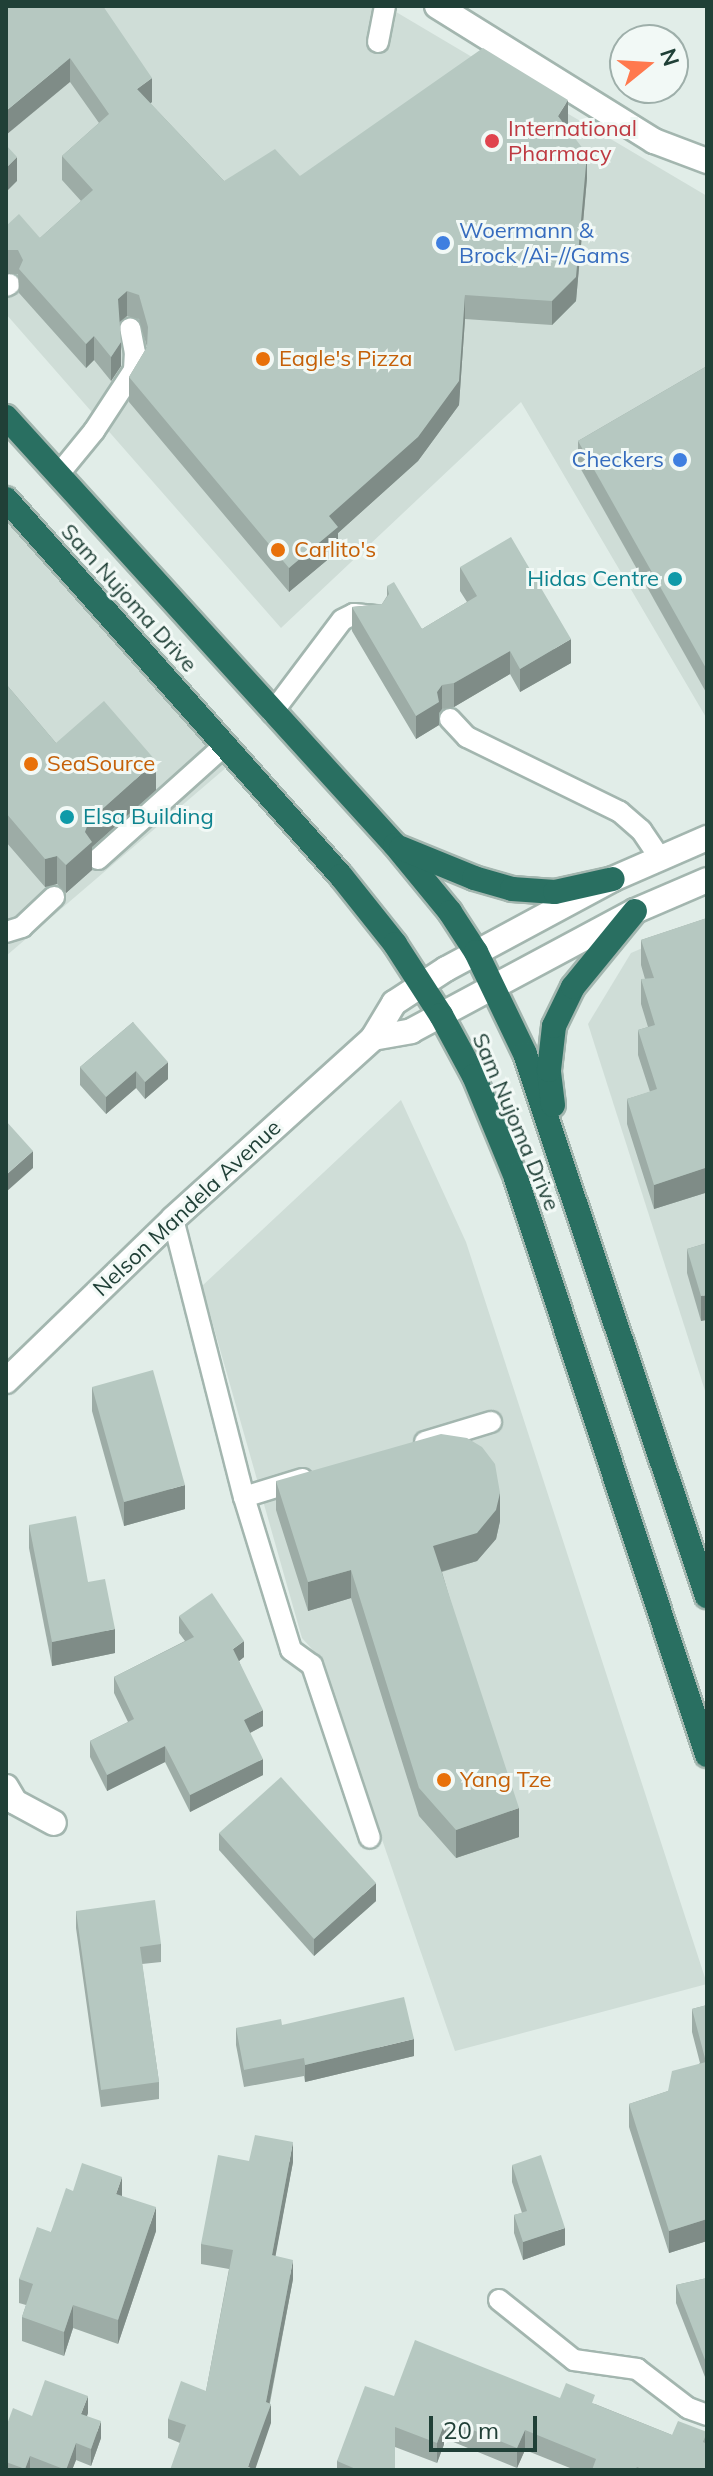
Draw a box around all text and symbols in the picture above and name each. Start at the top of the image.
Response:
north arrow [609,24,689,104]
text: N [654,45,686,69]
place label: International Pharmacy [508,115,637,166]
marker: International Pharmacy [483,132,501,150]
place label: Woermann & Brock /Ai-//Gams [459,217,630,268]
marker: Woermann & Brock /Ai-//Gams [434,234,452,252]
place label: Eagle's Pizza [279,346,412,372]
marker: Eagle's Pizza [254,350,272,368]
place label: Checkers [571,447,664,473]
marker: Checkers [671,451,689,469]
street label: Sam Nujoma Drive [56,518,202,678]
place label: Carlito's [294,537,376,563]
marker: Carlito's [269,541,287,559]
place label: Hidas Centre [527,566,659,592]
marker: Hidas Centre [666,570,684,588]
place label: SeaSource [47,751,155,777]
marker: SeaSource [22,755,40,773]
place label: Elsa Building [83,804,214,830]
marker: Elsa Building [58,808,76,826]
street label: Sam Nujoma Drive [467,1029,565,1215]
street label: Nelson Mandela Avenue [88,1114,286,1302]
place label: Yang Tze [460,1767,552,1793]
marker: Yang Tze [435,1771,453,1789]
scale bar [433,2400,541,2450]
text: 20 m [443,2415,499,2445]

